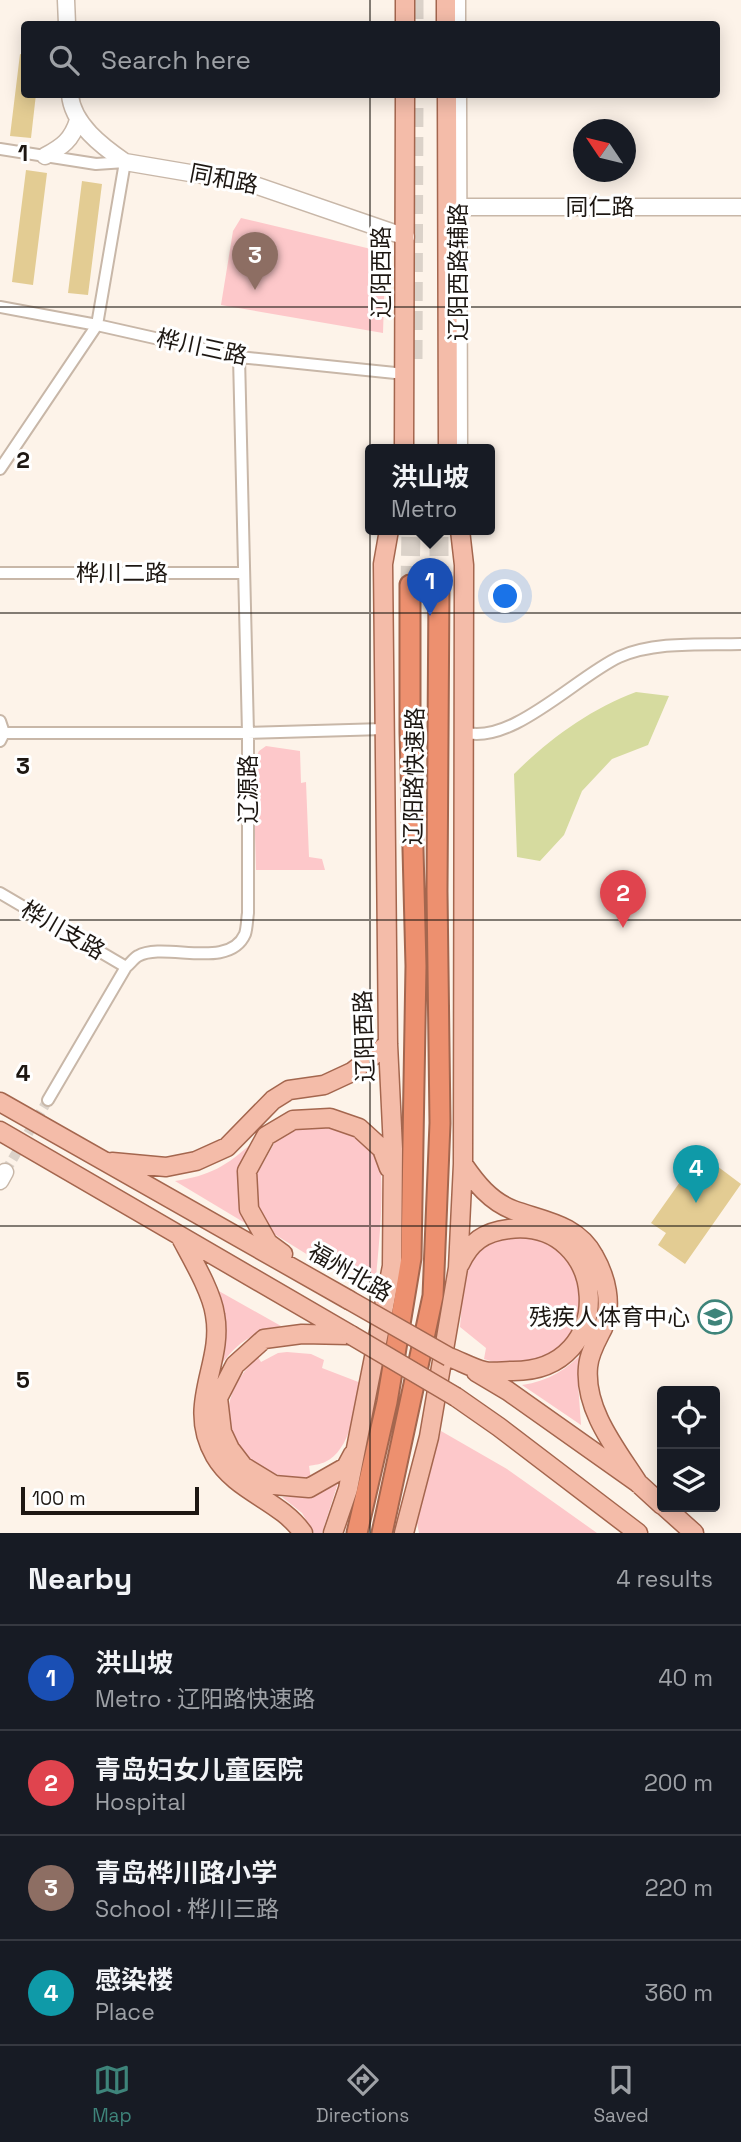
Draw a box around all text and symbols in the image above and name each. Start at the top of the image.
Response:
search box [21,21,720,98]
icon: search [45,41,83,79]
text: Search here [101,43,251,77]
north arrow [573,119,636,182]
text: 1 [18,138,28,168]
street label: 同和路 [187,158,261,200]
street label: 同仁路 [566,192,635,222]
street label: 辽阳西路辅路 [443,203,473,341]
street label: 辽阳西路 [366,226,396,318]
pin: 3 [232,232,278,290]
street label: 桦川三路 [154,323,250,371]
popup [365,444,495,535]
text: 2 [16,445,30,475]
text: 洪山坡 [391,460,469,494]
text: Metro [391,494,457,524]
street label: 桦川二路 [76,558,168,588]
pin: 1 [407,558,453,616]
your location [488,579,522,613]
street label: 辽阳路快速路 [398,707,430,845]
text: 3 [16,751,30,781]
street label: 辽源路 [233,755,263,824]
pin: 2 [600,870,646,928]
street label: 桦川支路 [16,894,110,966]
street label: 辽阳西路 [347,990,381,1082]
text: 4 [16,1058,31,1088]
pin: 4 [673,1145,719,1203]
street label: 福州北路 [303,1236,397,1308]
school or university icon: 残疾人体育中心 [696,1298,734,1336]
place label: 残疾人体育中心 [529,1302,690,1332]
text: 5 [16,1365,30,1395]
map controls [657,1386,720,1512]
button: locate [657,1386,720,1449]
button: layers [657,1449,720,1512]
scale bar [21,1484,200,1516]
text: 100 m [32,1486,86,1511]
text: Nearby [28,1559,132,1598]
text: 4 results [616,1564,713,1594]
text: 洪山坡 [95,1646,173,1680]
text: 1 [46,1663,56,1693]
text: 40 m [658,1663,713,1693]
text: Metro · 辽阳路快速路 [95,1684,315,1714]
text: 青岛妇女儿童医院 [95,1753,303,1787]
text: 2 [44,1768,58,1798]
text: 200 m [644,1768,713,1798]
text: Hospital [95,1787,186,1817]
text: 青岛桦川路小学 [95,1856,277,1890]
text: 3 [44,1873,58,1903]
text: 220 m [645,1873,713,1903]
text: School · 桦川三路 [95,1894,279,1924]
text: 感染楼 [95,1963,173,1997]
text: 4 [44,1978,58,2008]
text: 360 m [645,1978,713,2008]
text: Place [95,1997,155,2027]
tab: Map [92,2061,132,2128]
tab: Directions [316,2061,409,2128]
tab: Saved [593,2061,649,2128]

